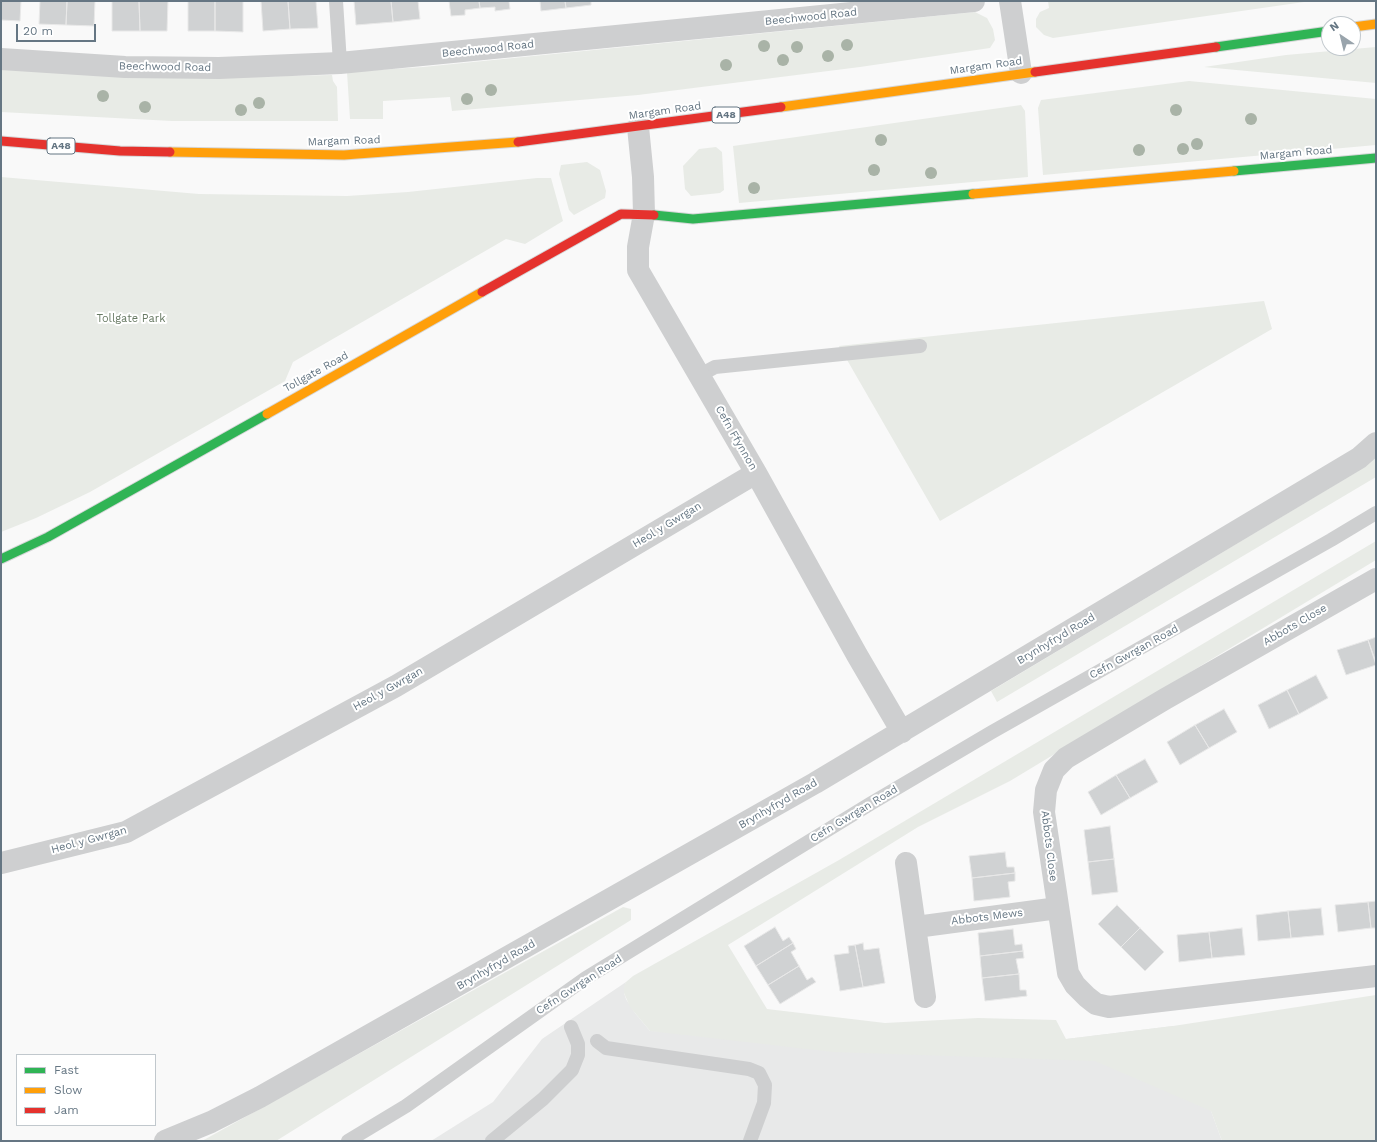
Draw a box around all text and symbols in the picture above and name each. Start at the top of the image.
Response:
street label: Beechwood Road [764,6,858,28]
scale bar [18,16,98,42]
north arrow [1321,16,1361,56]
text: N [1327,19,1341,34]
text: 20 m [23,24,53,38]
street label: Beechwood Road [441,38,535,60]
street label: Margam Road [949,54,1023,78]
street label: Beechwood Road [119,60,211,74]
street label: Margam Road [628,99,702,123]
road number: A48 [712,107,740,123]
street label: Margam Road [307,133,381,149]
road number: A48 [47,138,75,154]
street label: Margam Road [1259,143,1333,163]
park label: Tollgate Park [97,312,165,326]
street label: Tollgate Road [281,349,351,395]
street label: Cefn Ffynnon [712,403,760,473]
street label: Heol y Gwrgan [630,499,704,551]
street label: Abbots Close [1261,601,1329,649]
street label: Brynhyfryd Road [1015,611,1097,667]
street label: Cefn Gwrgan Road [1087,622,1181,682]
street label: Heol y Gwrgan [351,664,425,714]
street label: Brynhyfryd Road [736,776,820,832]
street label: Cefn Gwrgan Road [808,783,900,845]
street label: Abbots Close [1038,810,1060,882]
street label: Heol y Gwrgan [50,824,128,856]
street label: Abbots Mews [950,906,1024,928]
street label: Brynhyfryd Road [454,937,538,993]
street label: Cefn Gwrgan Road [534,952,624,1018]
legend [16,1054,156,1126]
text: Fast [54,1063,79,1077]
text: Slow [54,1083,82,1097]
text: Jam [54,1103,79,1117]

